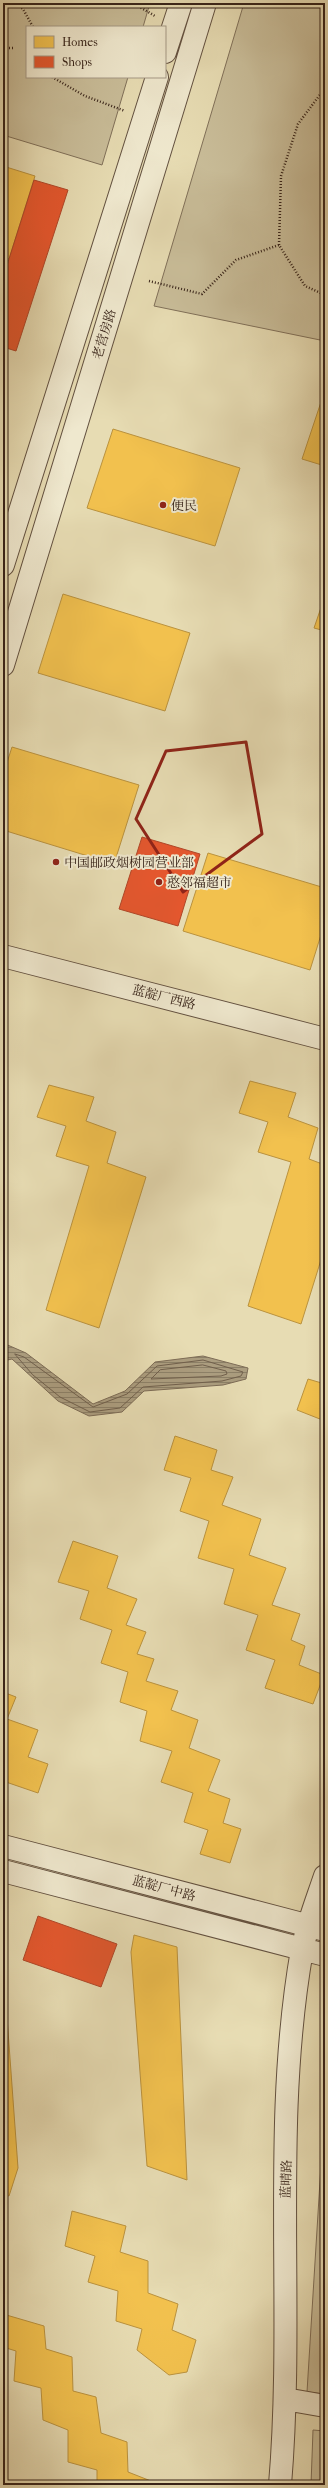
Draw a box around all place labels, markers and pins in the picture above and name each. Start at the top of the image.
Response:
place label: 便民 [171,498,197,513]
marker: 便民 [158,500,168,510]
place label: 中国邮政烟树园营业部 [64,855,194,870]
marker: 中国邮政烟树园营业部 [51,857,61,867]
place label: 憨邻福超市 [167,875,232,890]
marker: 憨邻福超市 [154,877,164,887]

